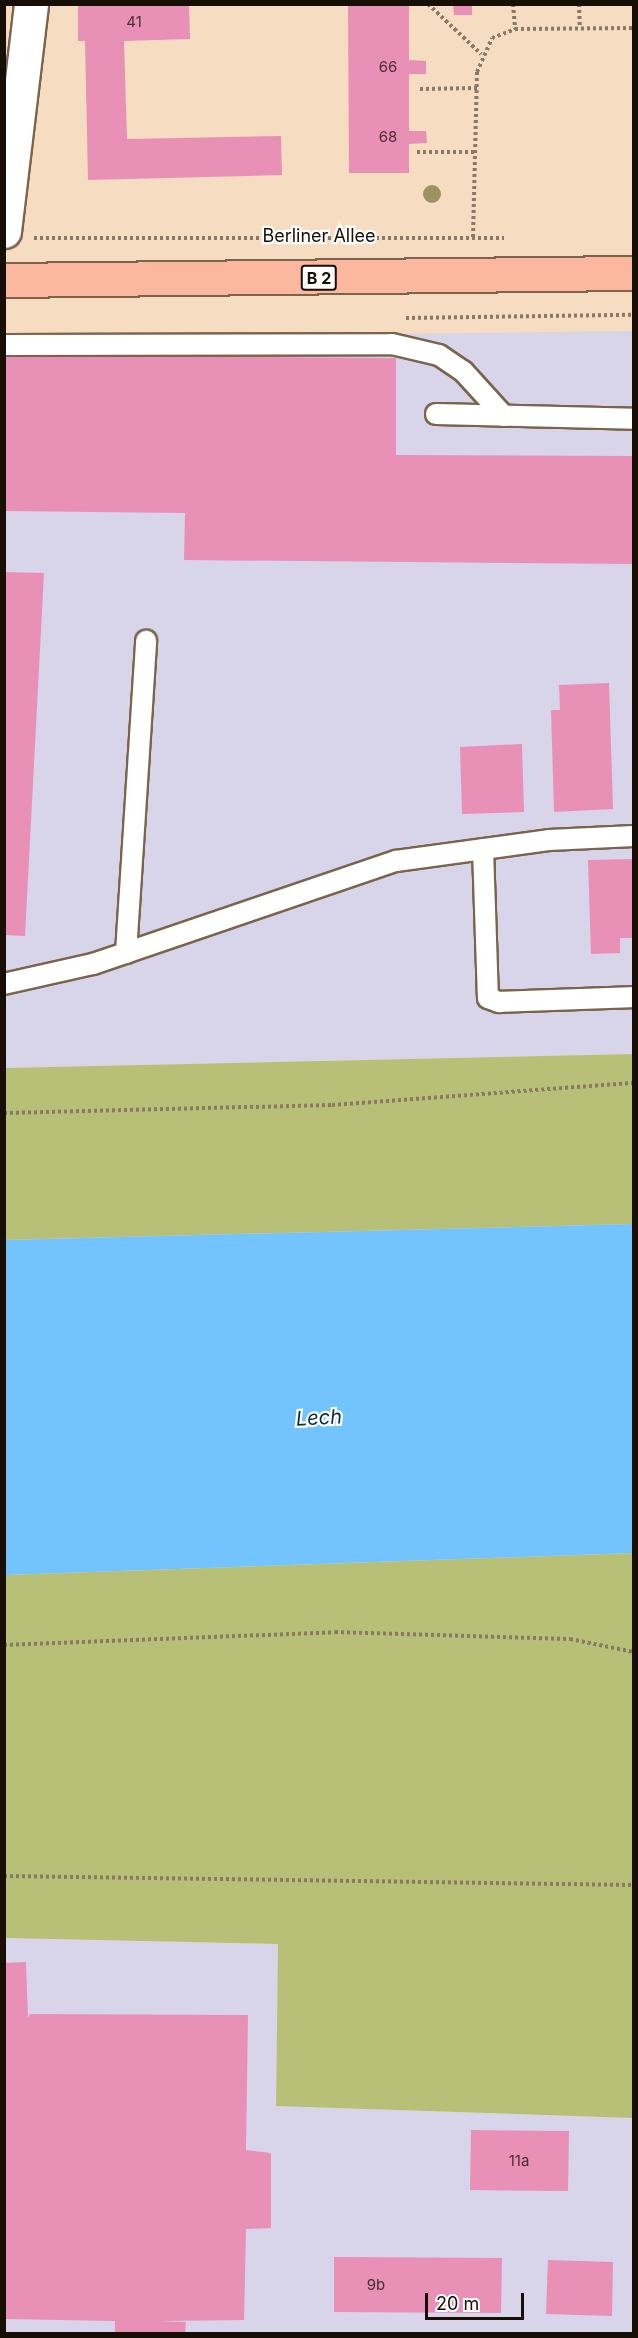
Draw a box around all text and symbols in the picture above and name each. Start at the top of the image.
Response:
house number: 41 [126,13,142,31]
house number: 66 [379,58,397,76]
house number: 68 [379,128,397,146]
street label: Berliner Allee [262,225,376,247]
road number: B 2 [300,265,338,291]
water label: Lech [295,1405,343,1431]
house number: 11a [509,2152,529,2170]
house number: 9b [367,2276,385,2294]
scale bar [428,2281,527,2319]
text: 20 m [436,2293,479,2314]

